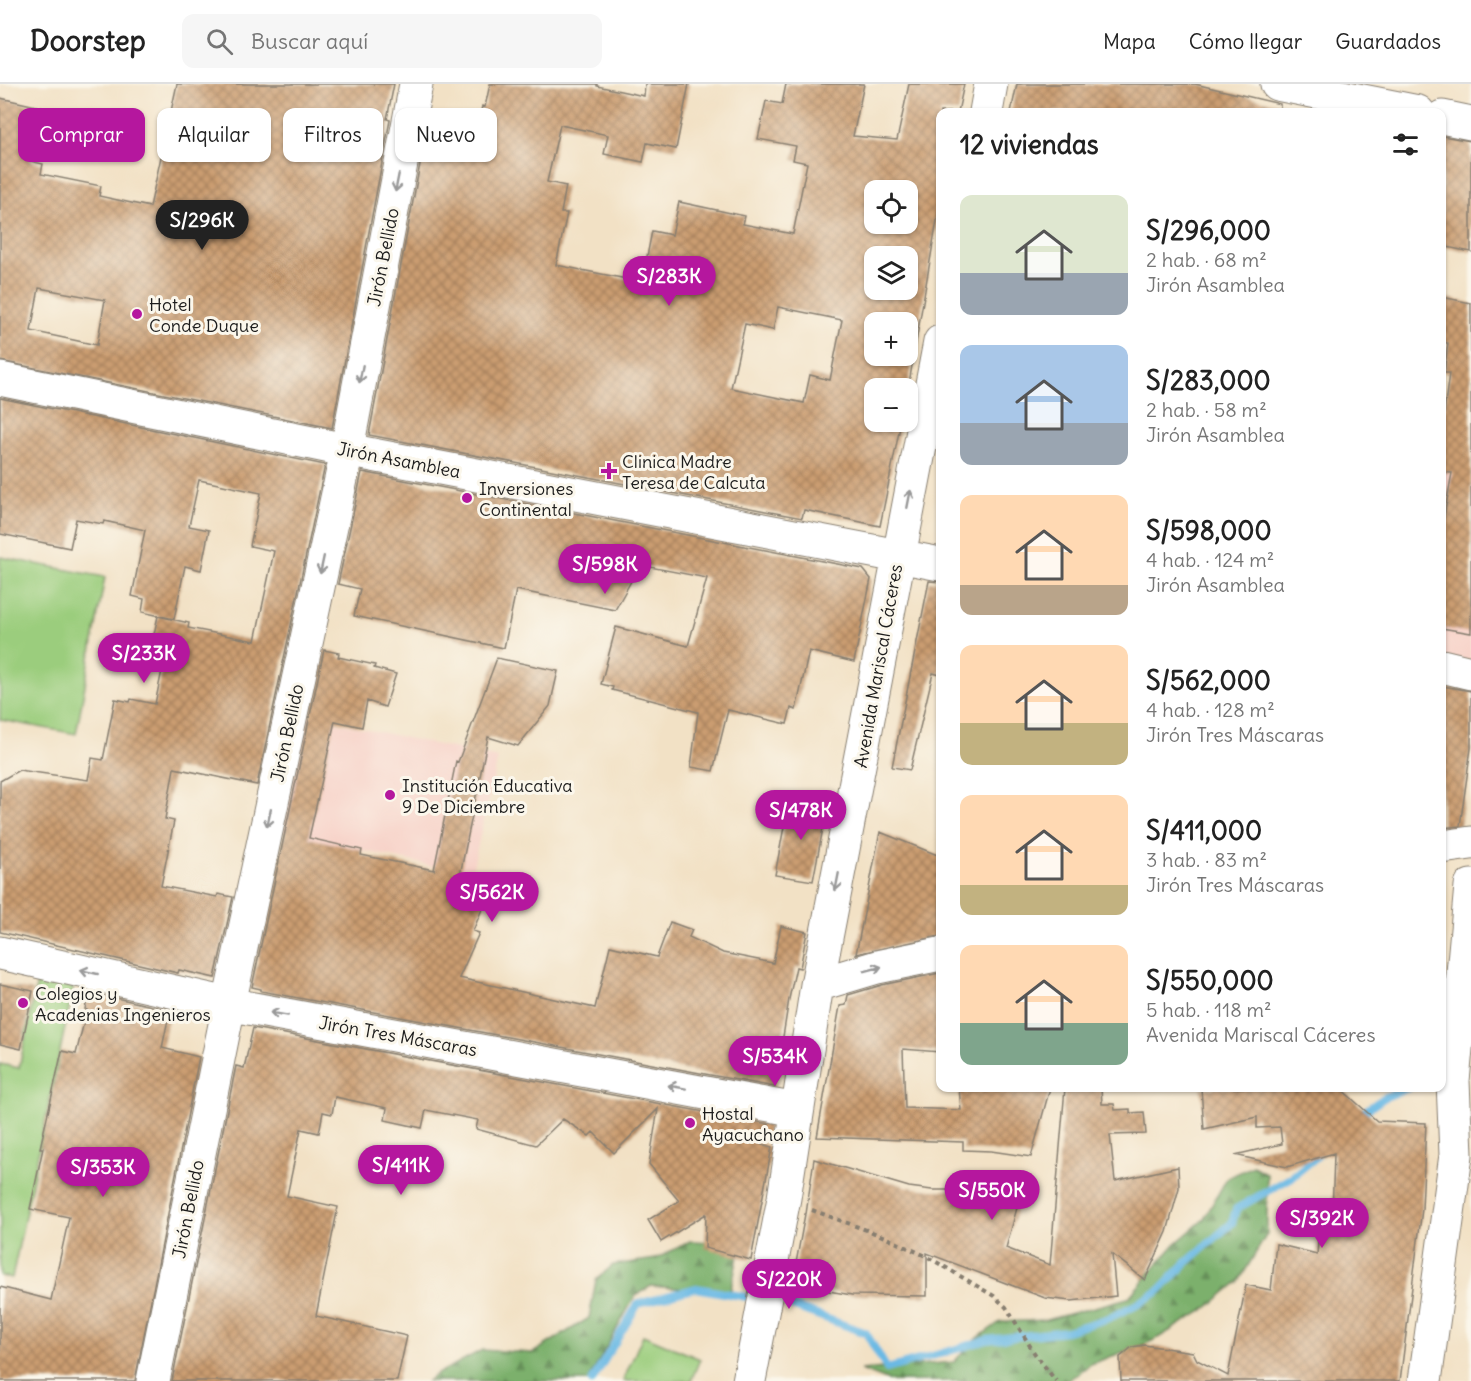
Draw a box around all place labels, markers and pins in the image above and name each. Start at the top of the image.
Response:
pin: S/296K [153,200,251,251]
pin: S/283K [620,256,718,307]
place label: Hotel Conde Duque [149,293,259,337]
marker: Hotel Conde Duque [130,307,144,321]
place label: Clinica Madre Teresa de Calcuta [622,450,766,494]
marker: Clinica Madre Teresa de Calcuta [600,462,618,480]
place label: Inversiones Continental [479,477,573,521]
marker: Inversiones Continental [460,491,474,505]
pin: S/598K [556,544,654,595]
pin: S/233K [95,633,193,684]
place label: Institución Educativa 9 De Diciembre [402,774,573,818]
marker: Institución Educativa 9 De Diciembre [383,788,397,802]
pin: S/478K [752,790,850,841]
pin: S/562K [443,872,541,923]
place label: Colegios y Acadenias Ingenieros [35,982,211,1026]
marker: Colegios y Acadenias Ingenieros [16,996,30,1010]
pin: S/534K [726,1036,824,1087]
place label: Hostal Ayacuchano [702,1102,804,1146]
marker: Hostal Ayacuchano [683,1116,697,1130]
pin: S/411K [352,1145,450,1196]
pin: S/353K [54,1147,152,1198]
pin: S/550K [943,1170,1041,1221]
pin: S/392K [1273,1198,1371,1249]
pin: S/220K [740,1259,838,1310]

